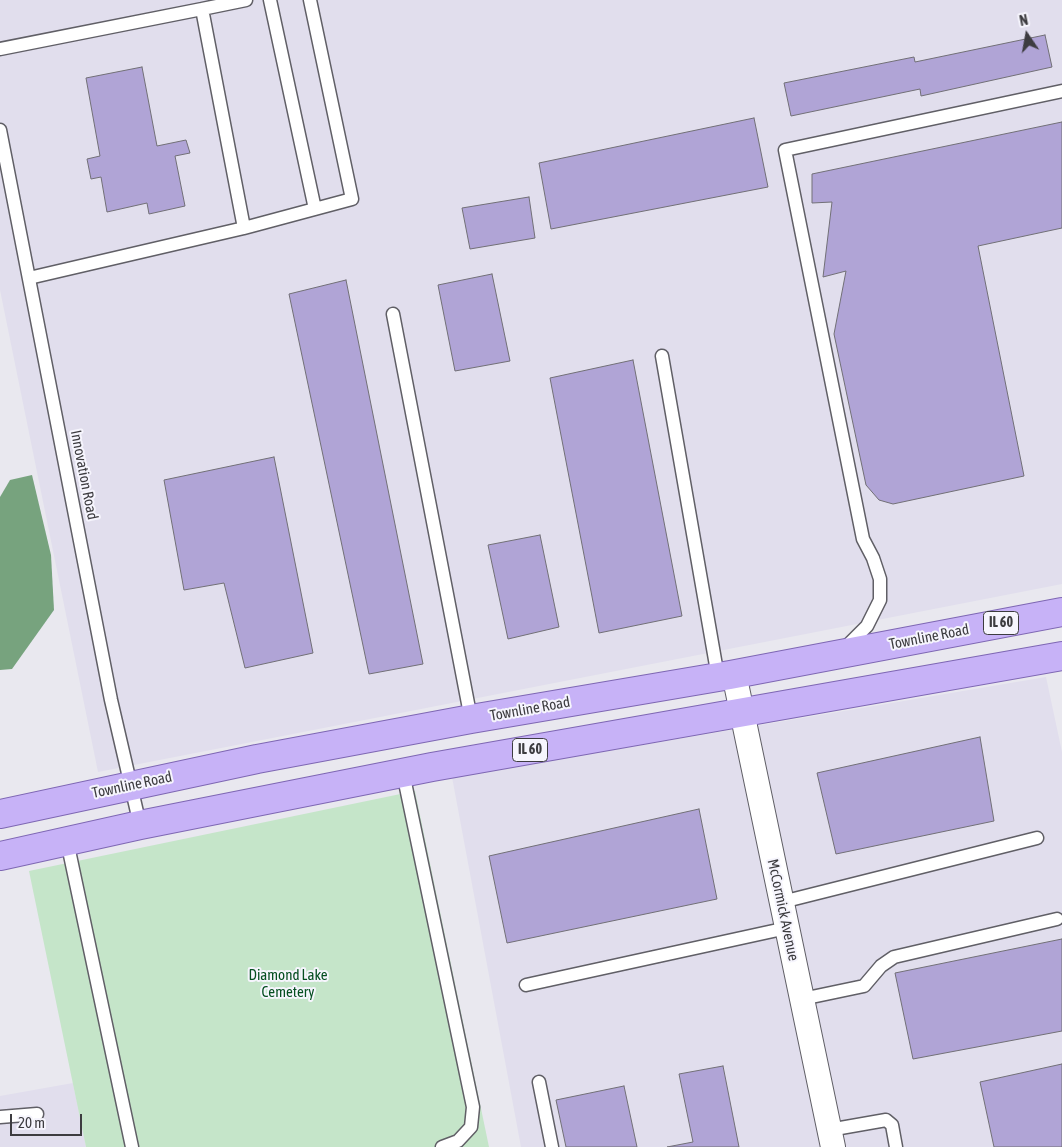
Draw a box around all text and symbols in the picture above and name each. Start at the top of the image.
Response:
north arrow [1002,10,1052,60]
text: N [1018,12,1030,29]
street label: Innovation Road [66,429,102,521]
road number: IL 60 [984,612,1018,634]
street label: Townline Road [888,620,970,654]
street label: Townline Road [489,693,571,725]
road number: IL 60 [512,738,548,762]
street label: Townline Road [91,768,173,802]
street label: McCormick Avenue [763,857,803,963]
park label: Diamond Lake Cemetery [248,966,328,1001]
scale bar [12,1104,85,1136]
text: 20 m [18,1114,45,1131]

